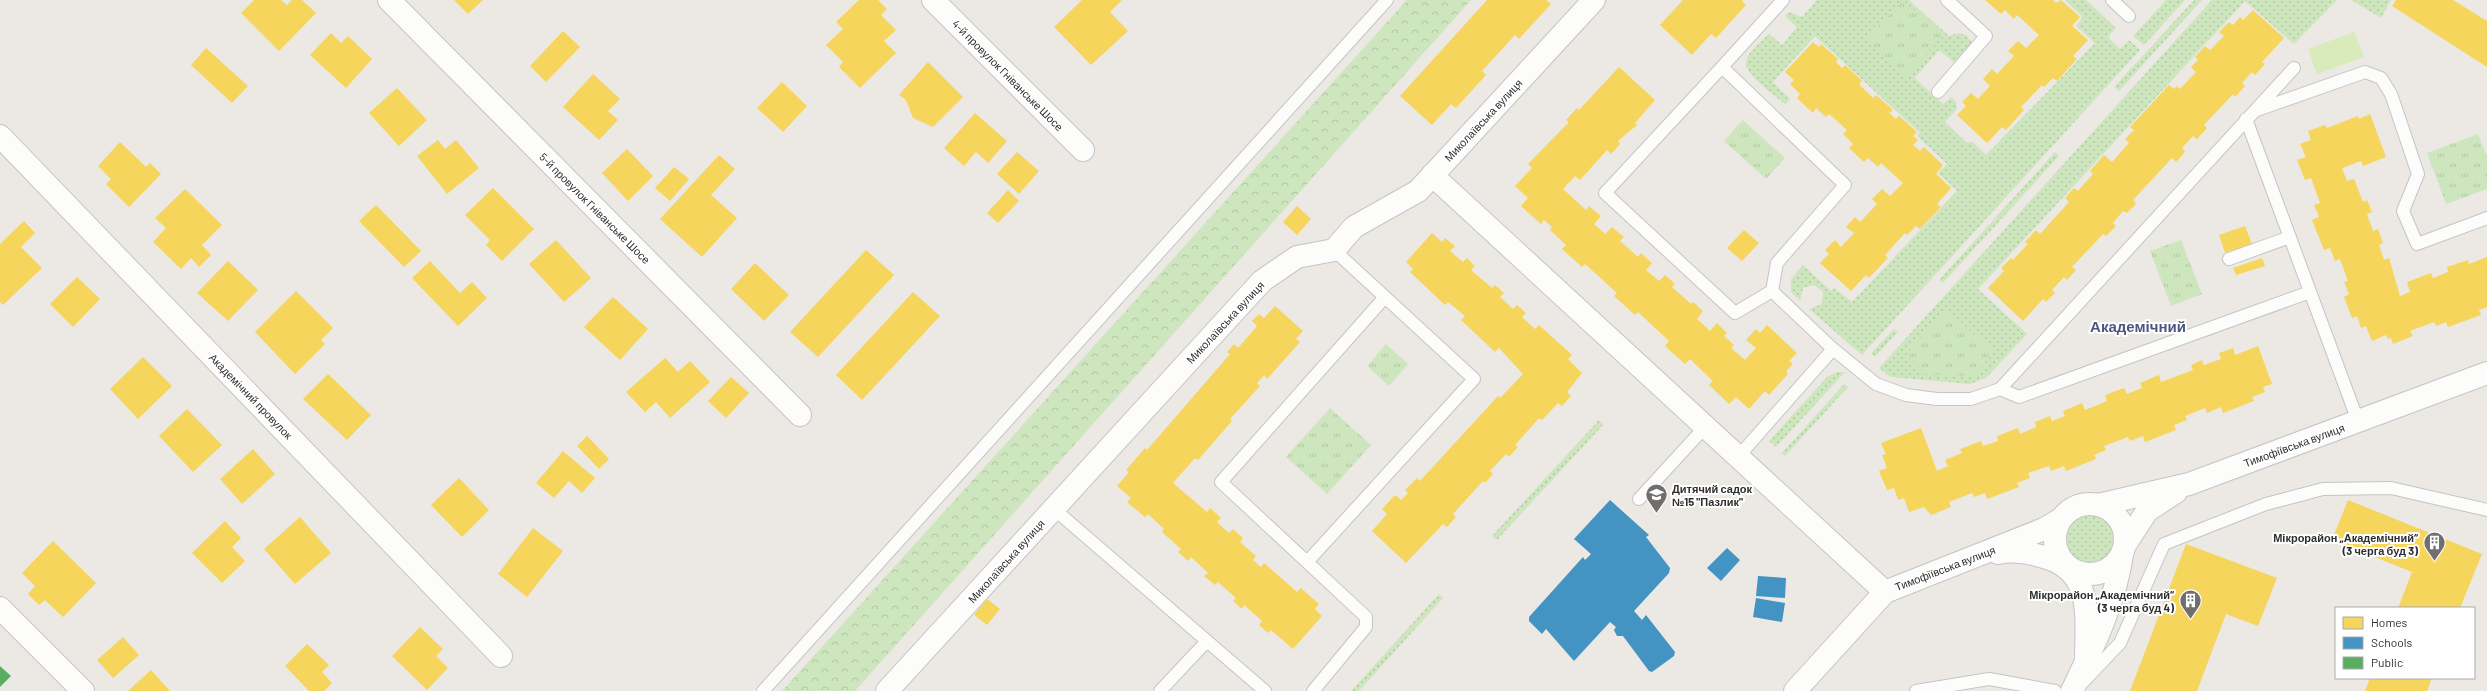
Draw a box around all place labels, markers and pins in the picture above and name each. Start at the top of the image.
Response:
school or university icon: Дитячий садок №15 "Пазлик" [1643,481,1669,514]
place label: Дитячий садок №15 "Пазлик" [1672,482,1753,508]
building icon: Мікрорайон „Академічний“ (3 черга буд 3) [2421,530,2447,563]
place label: Мікрорайон „Академічний“ (3 черга буд 3) [2273,531,2418,557]
building icon: Мікрорайон „Академічний“ (3 черга буд 4) [2177,587,2203,620]
place label: Мікрорайон „Академічний“ (3 черга буд 4) [2029,588,2174,614]

